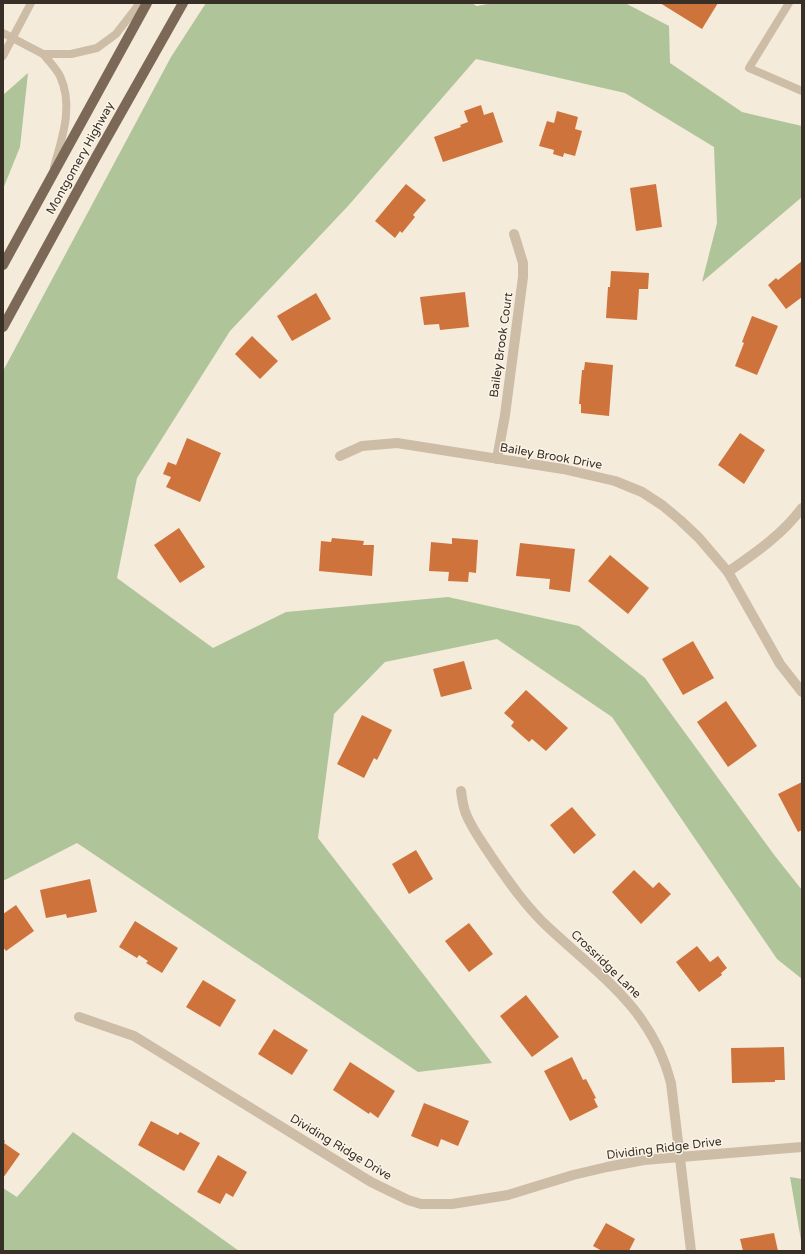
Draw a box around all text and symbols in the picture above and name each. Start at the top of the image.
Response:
street label: Montgomery Highway [43,99,117,217]
street label: Bailey Brook Court [487,291,515,399]
street label: Bailey Brook Drive [499,440,604,472]
street label: Crossridge Lane [568,927,644,1001]
street label: Dividing Ridge Drive [288,1111,394,1183]
street label: Dividing Ridge Drive [606,1134,723,1162]

